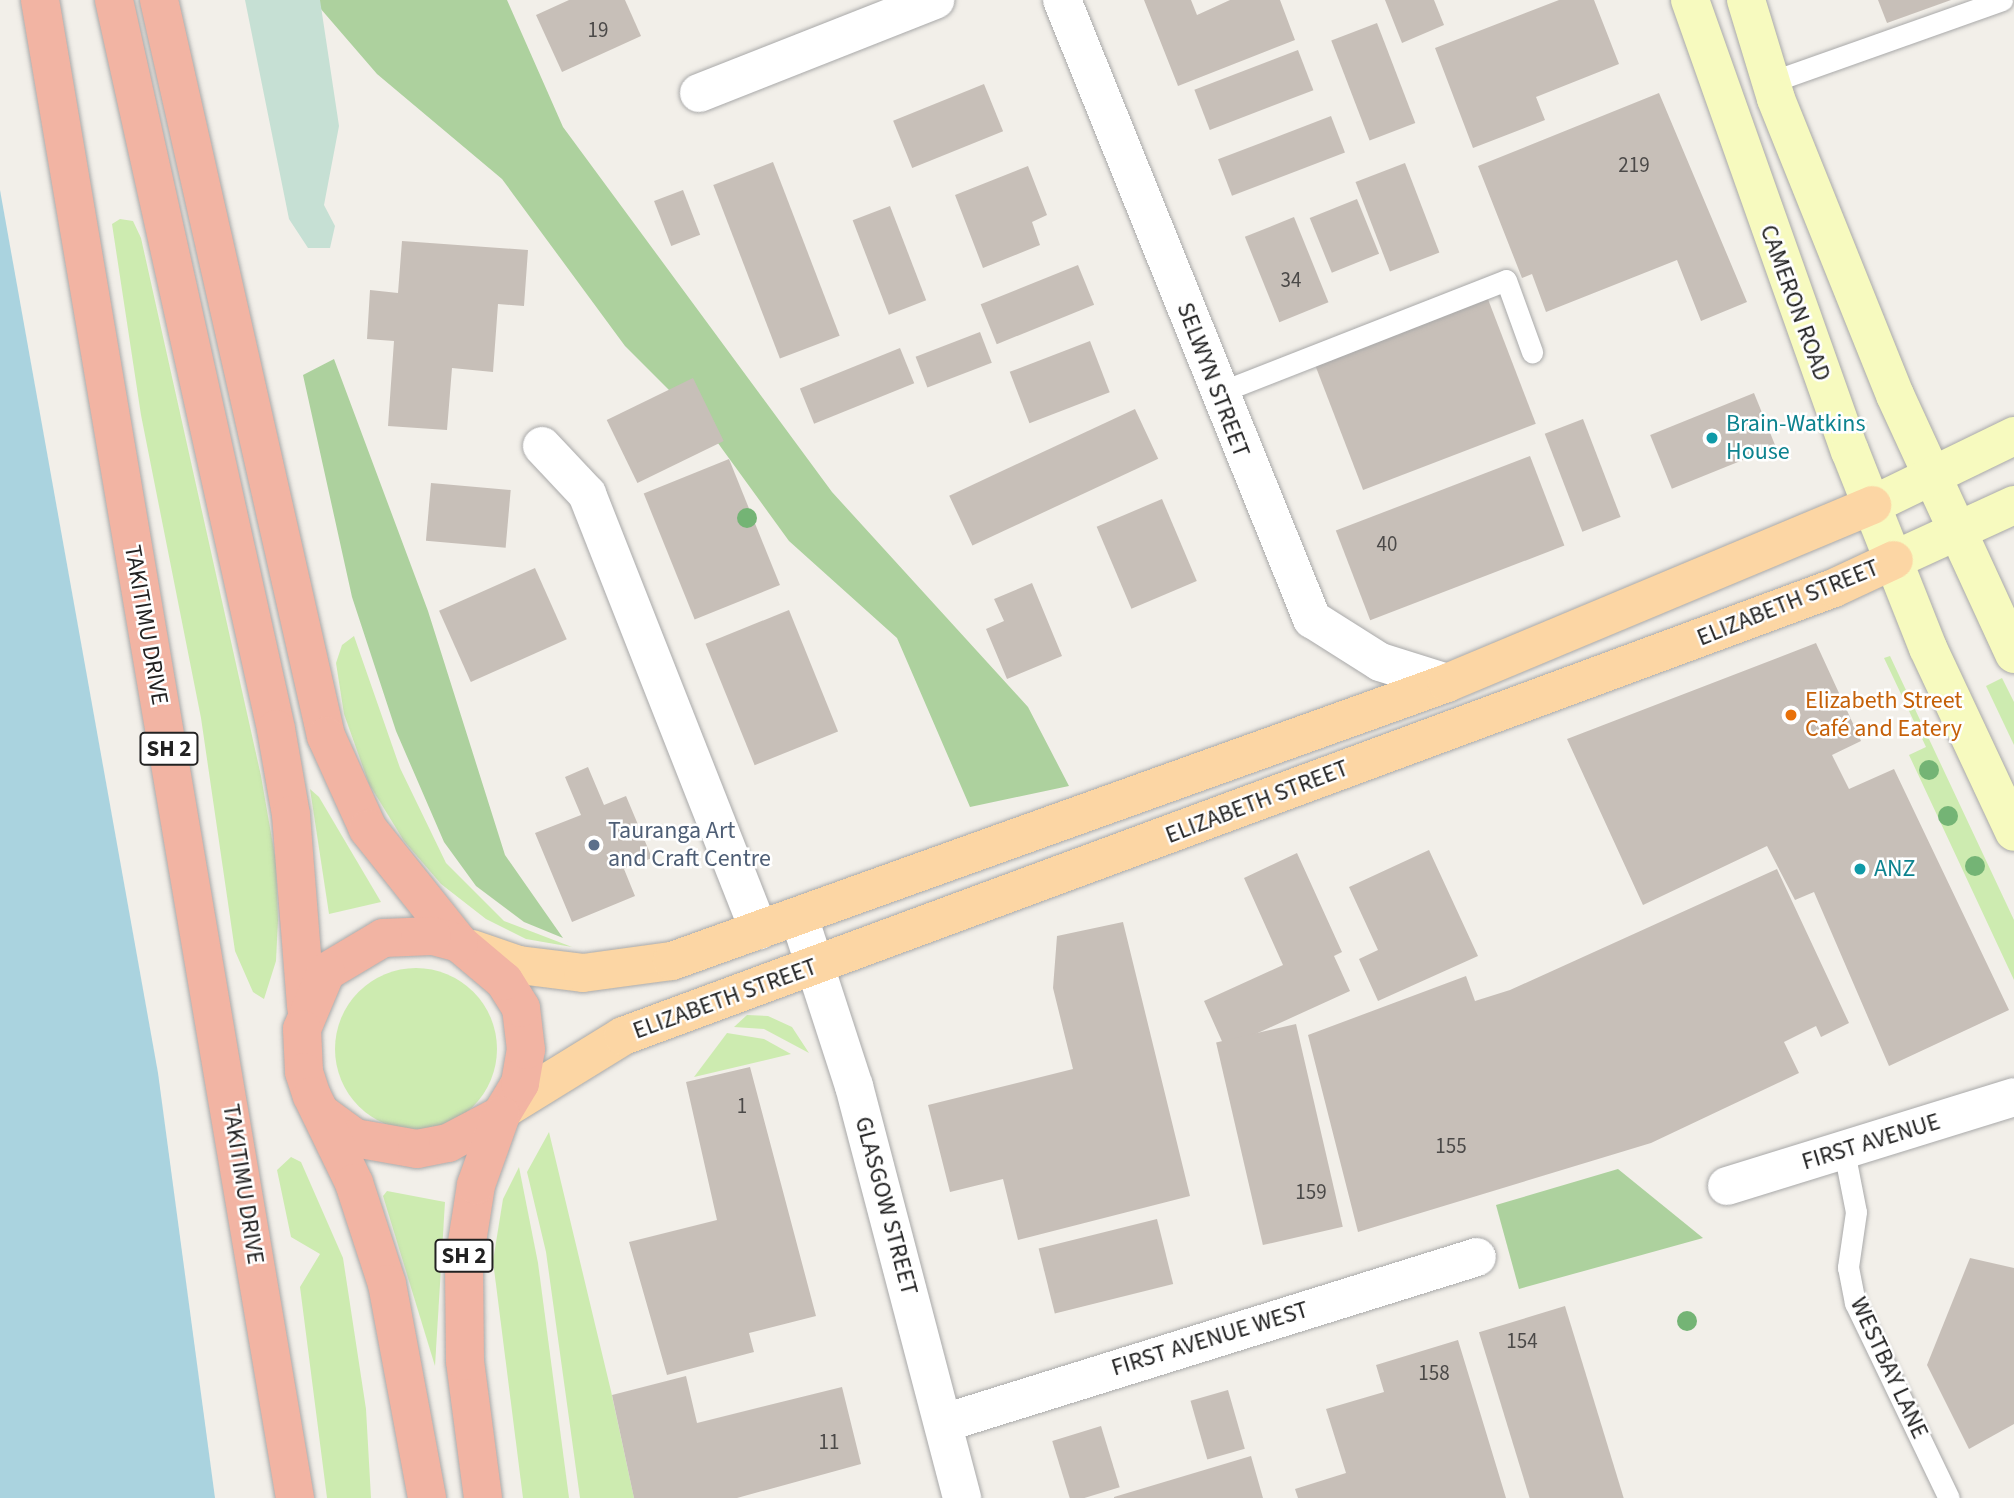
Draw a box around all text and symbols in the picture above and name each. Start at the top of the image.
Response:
house number: 19 [588,17,608,43]
house number: 219 [1618,152,1650,178]
street label: CAMERON ROAD [1753,221,1837,385]
house number: 34 [1281,267,1301,293]
street label: SELWYN STREET [1170,299,1256,461]
place label: Brain-Watkins House [1726,410,1866,466]
marker: Brain-Watkins House [1704,430,1720,446]
house number: 40 [1377,531,1397,557]
street label: TAKITIMU DRIVE [118,543,174,707]
street label: ELIZABETH STREET [1693,553,1883,653]
place label: Elizabeth Street Café and Eatery [1805,687,1962,743]
marker: Elizabeth Street Café and Eatery [1783,707,1799,723]
road number: SH 2 [139,730,199,768]
street label: ELIZABETH STREET [1162,754,1352,850]
place label: Tauranga Art and Craft Centre [608,817,771,873]
marker: Tauranga Art and Craft Centre [586,837,602,853]
place label: ANZ [1874,855,1915,883]
marker: ANZ [1852,861,1868,877]
street label: ELIZABETH STREET [629,952,821,1046]
house number: 1 [737,1093,747,1119]
street label: TAKITIMU DRIVE [216,1102,270,1266]
street label: FIRST AVENUE [1798,1107,1944,1177]
street label: GLASGOW STREET [848,1114,924,1298]
house number: 155 [1435,1133,1467,1159]
house number: 159 [1295,1179,1327,1205]
road number: SH 2 [434,1236,494,1275]
street label: WESTBAY LANE [1844,1293,1934,1443]
street label: FIRST AVENUE WEST [1108,1295,1312,1383]
house number: 154 [1506,1328,1538,1354]
house number: 158 [1418,1360,1450,1386]
house number: 11 [819,1429,839,1455]

